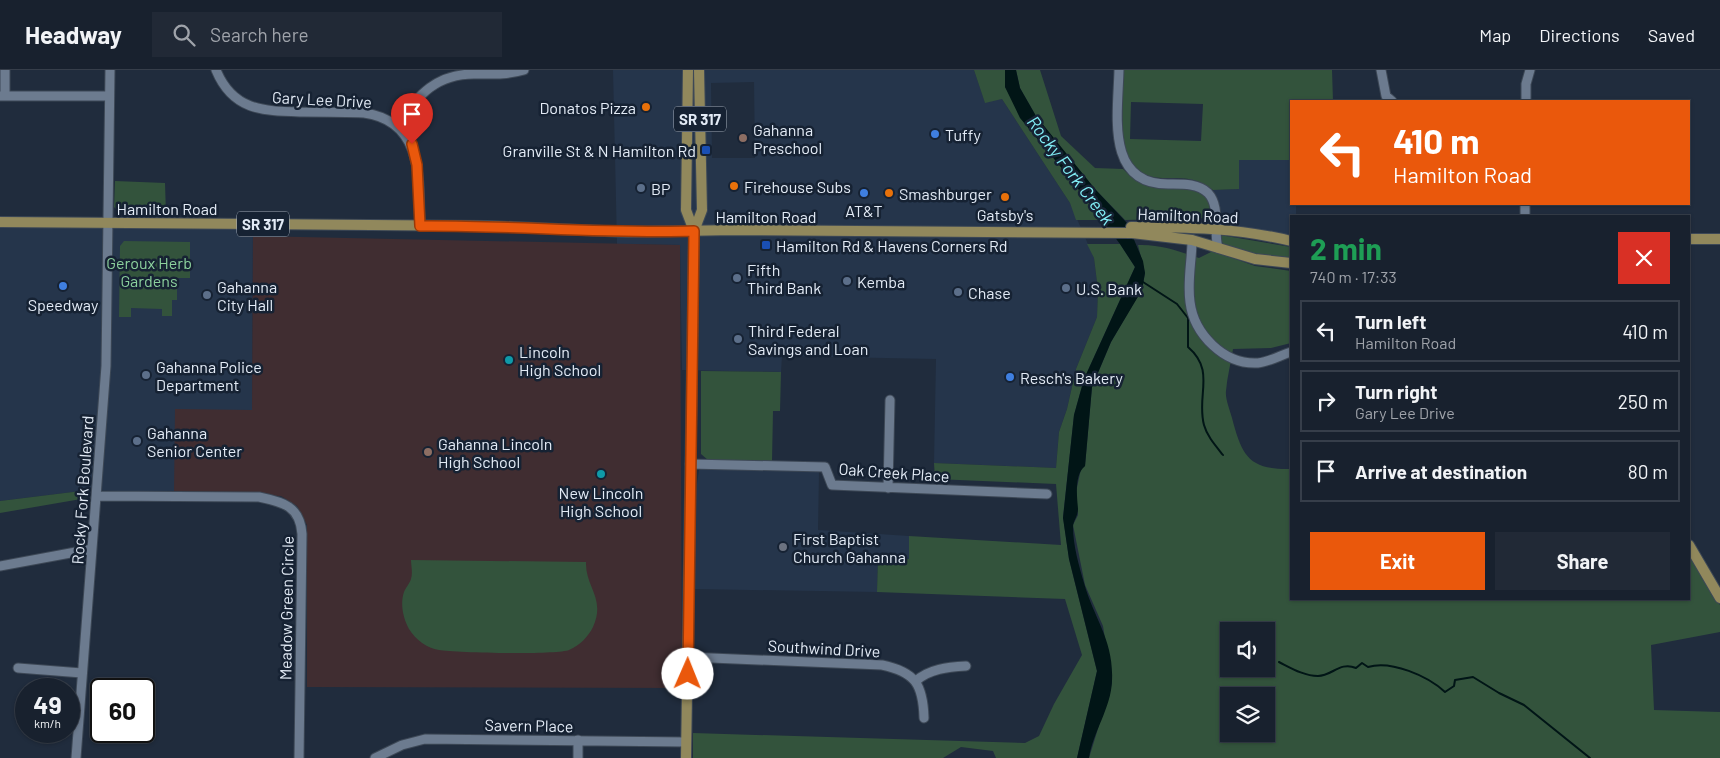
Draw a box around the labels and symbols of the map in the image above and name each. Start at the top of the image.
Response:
street label: Gary Lee Drive [272,87,372,111]
pin [391,93,433,144]
place label: Donatos Pizza [539,98,636,117]
marker: Donatos Pizza [640,101,652,113]
road number: SR 317 [674,106,726,132]
water label: Rocky Fork Creek [1023,111,1119,229]
place label: Gahanna Preschool [753,120,822,157]
place label: Tuffy [945,125,981,144]
marker: Tuffy [929,128,941,140]
marker: Gahanna Preschool [737,132,749,144]
place label: Granville St & N Hamilton Rd [503,141,696,160]
marker: Granville St & N Hamilton Rd [700,144,712,156]
place label: Firehouse Subs [744,177,851,196]
place label: BP [651,179,671,198]
marker: Firehouse Subs [728,180,740,192]
marker: BP [635,182,647,194]
place label: Smashburger [899,184,992,203]
marker: AT&T [858,187,870,199]
marker: Smashburger [883,187,895,199]
marker: Gatsby's [999,191,1011,203]
street label: Hamilton Road [116,199,218,218]
place label: AT&T [845,201,883,220]
street label: Hamilton Road [1137,204,1239,226]
place label: Gatsby's [977,205,1033,224]
street label: Hamilton Road [715,207,817,226]
road number: SR 317 [237,212,289,236]
place label: Hamilton Rd & Havens Corners Rd [776,236,1008,255]
marker: Hamilton Rd & Havens Corners Rd [760,239,772,251]
park label: Geroux Herb Gardens [106,253,192,290]
place label: Fifth Third Bank [747,260,821,297]
marker: Fifth Third Bank [731,272,743,284]
place label: Kemba [857,272,905,291]
marker: Kemba [841,275,853,287]
place label: Gahanna City Hall [217,277,277,314]
place label: U.S. Bank [1076,279,1142,298]
marker: Speedway [57,280,69,292]
marker: U.S. Bank [1060,282,1072,294]
place label: Chase [968,283,1011,302]
marker: Chase [952,286,964,298]
marker: Gahanna City Hall [201,289,213,301]
place label: Speedway [28,295,99,314]
place label: Third Federal Savings and Loan [748,321,868,358]
marker: Third Federal Savings and Loan [732,333,744,345]
place label: Lincoln High School [519,342,601,379]
marker: Lincoln High School [503,354,515,366]
place label: Gahanna Police Department [156,357,262,394]
place label: Resch's Bakery [1020,368,1124,387]
marker: Gahanna Police Department [140,369,152,381]
marker: Resch's Bakery [1004,371,1016,383]
street label: Rocky Fork Boulevard [67,415,97,565]
place label: Gahanna Senior Center [147,423,242,460]
place label: Gahanna Lincoln High School [438,434,552,471]
marker: Gahanna Senior Center [131,435,143,447]
marker: Gahanna Lincoln High School [422,446,434,458]
street label: Oak Creek Place [838,459,950,485]
marker: New Lincoln High School [595,468,607,480]
place label: New Lincoln High School [559,483,643,520]
place label: First Baptist Church Gahanna [793,529,906,566]
street label: Meadow Green Circle [275,536,297,680]
marker: First Baptist Church Gahanna [777,541,789,553]
street label: Southwind Drive [767,636,881,660]
position arrow [661,647,713,699]
speed limit sign: 60 [90,678,155,743]
street label: Savern Place [484,715,574,735]

